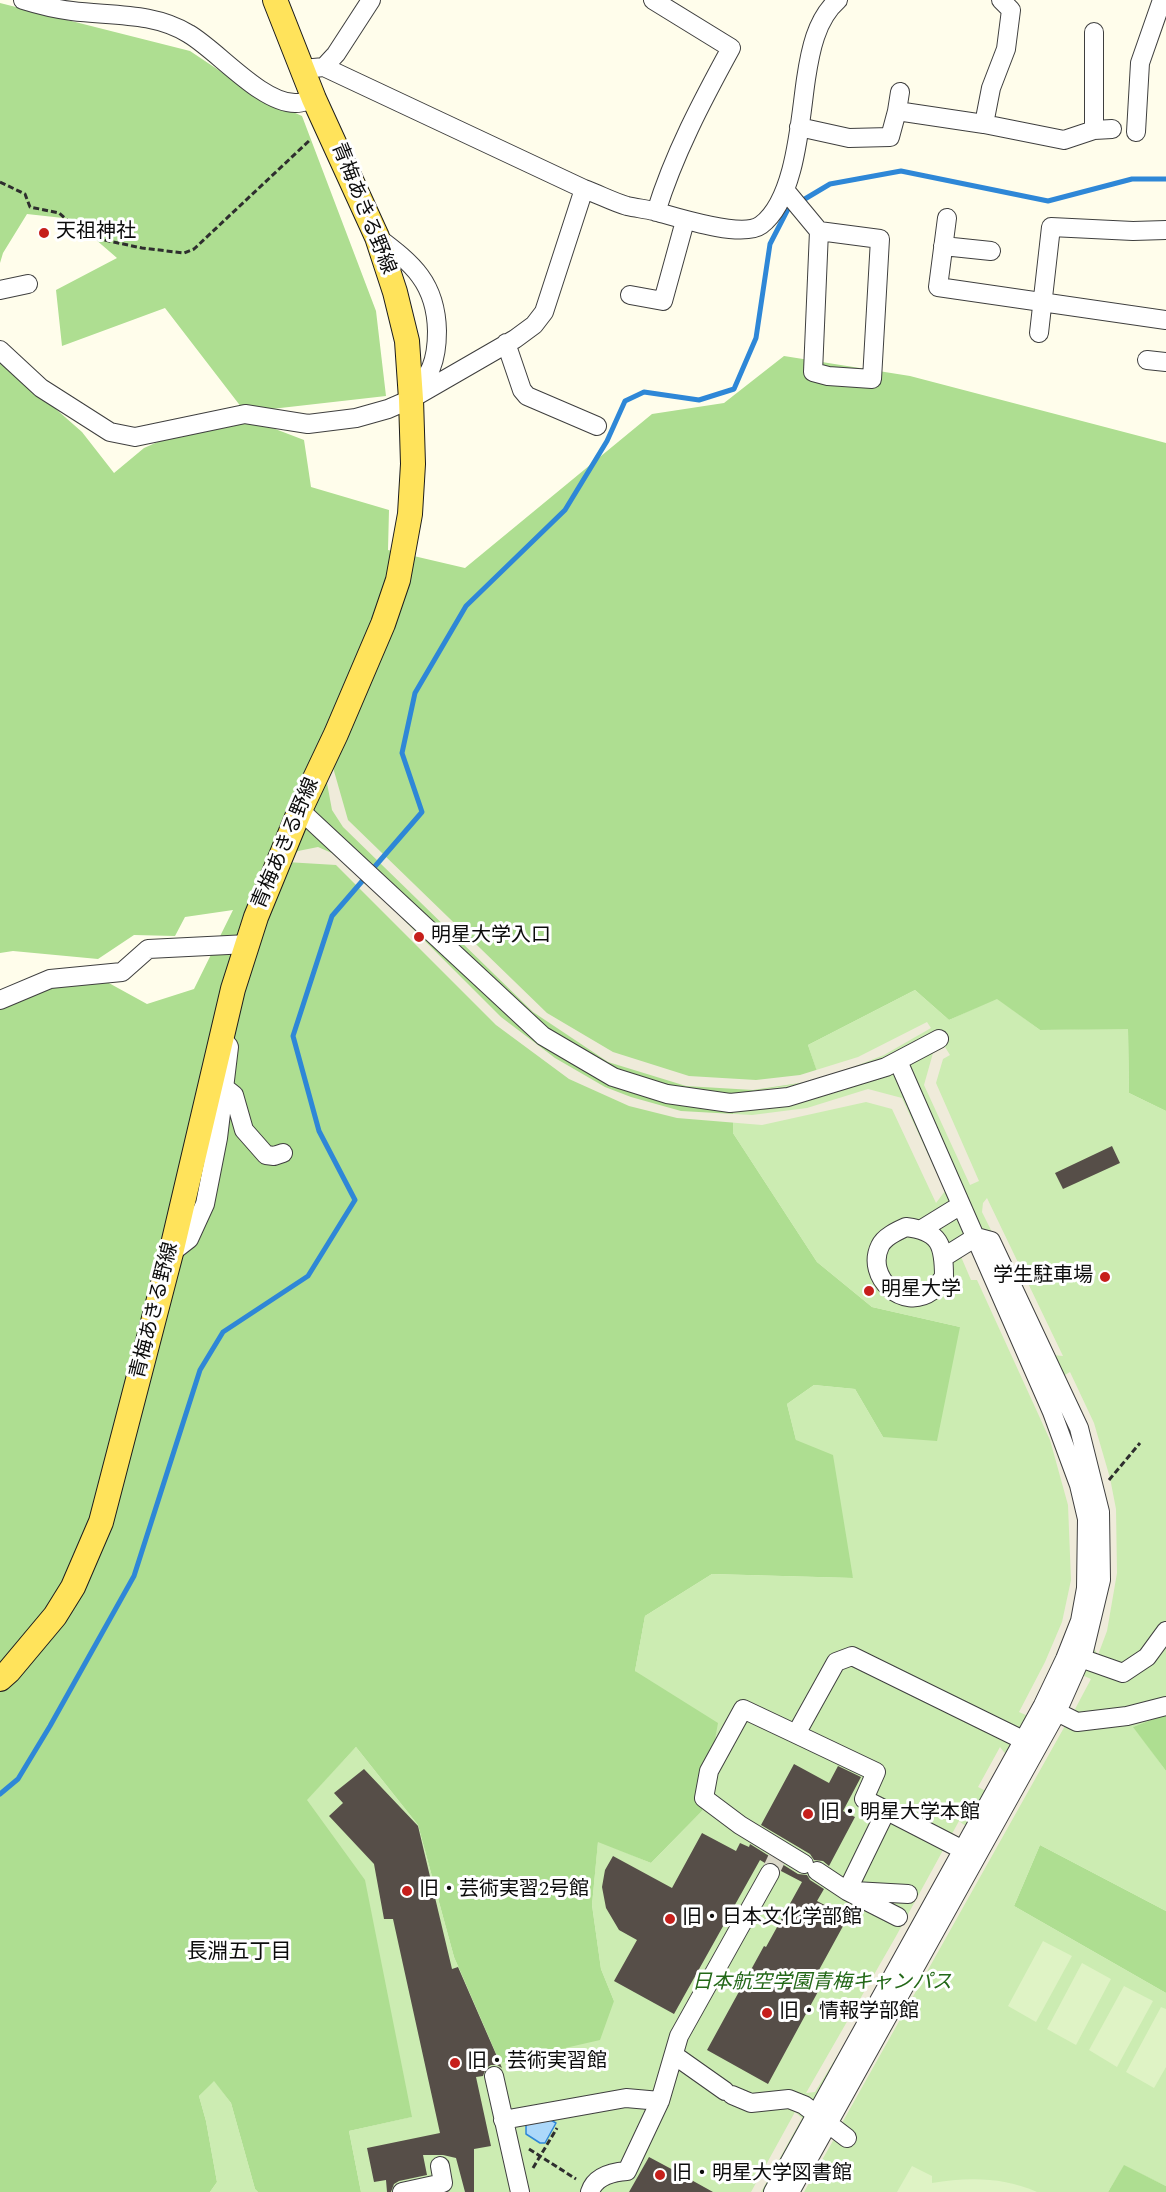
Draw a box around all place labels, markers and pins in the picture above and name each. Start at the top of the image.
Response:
place label: 天祖神社 [56,221,136,245]
marker: 天祖神社 [37,226,51,240]
place label: 明星大学入口 [431,925,551,949]
marker: 明星大学入口 [412,930,426,944]
place label: 学生駐車場 [993,1265,1093,1289]
marker: 学生駐車場 [1098,1270,1112,1284]
place label: 明星大学 [881,1279,961,1303]
marker: 明星大学 [862,1284,876,1298]
place label: 旧・明星大学本館 [820,1802,980,1826]
marker: 旧・明星大学本館 [801,1807,815,1821]
place label: 旧・芸術実習2号館 [419,1879,589,1903]
marker: 旧・芸術実習2号館 [400,1884,414,1898]
place label: 旧・日本文化学部館 [682,1907,862,1931]
marker: 旧・日本文化学部館 [663,1912,677,1926]
place label: 旧・情報学部館 [779,2001,919,2025]
marker: 旧・情報学部館 [760,2006,774,2020]
place label: 旧・芸術実習館 [467,2051,607,2075]
marker: 旧・芸術実習館 [448,2056,462,2070]
place label: 旧・明星大学図書館 [672,2163,852,2187]
marker: 旧・明星大学図書館 [653,2168,667,2182]

